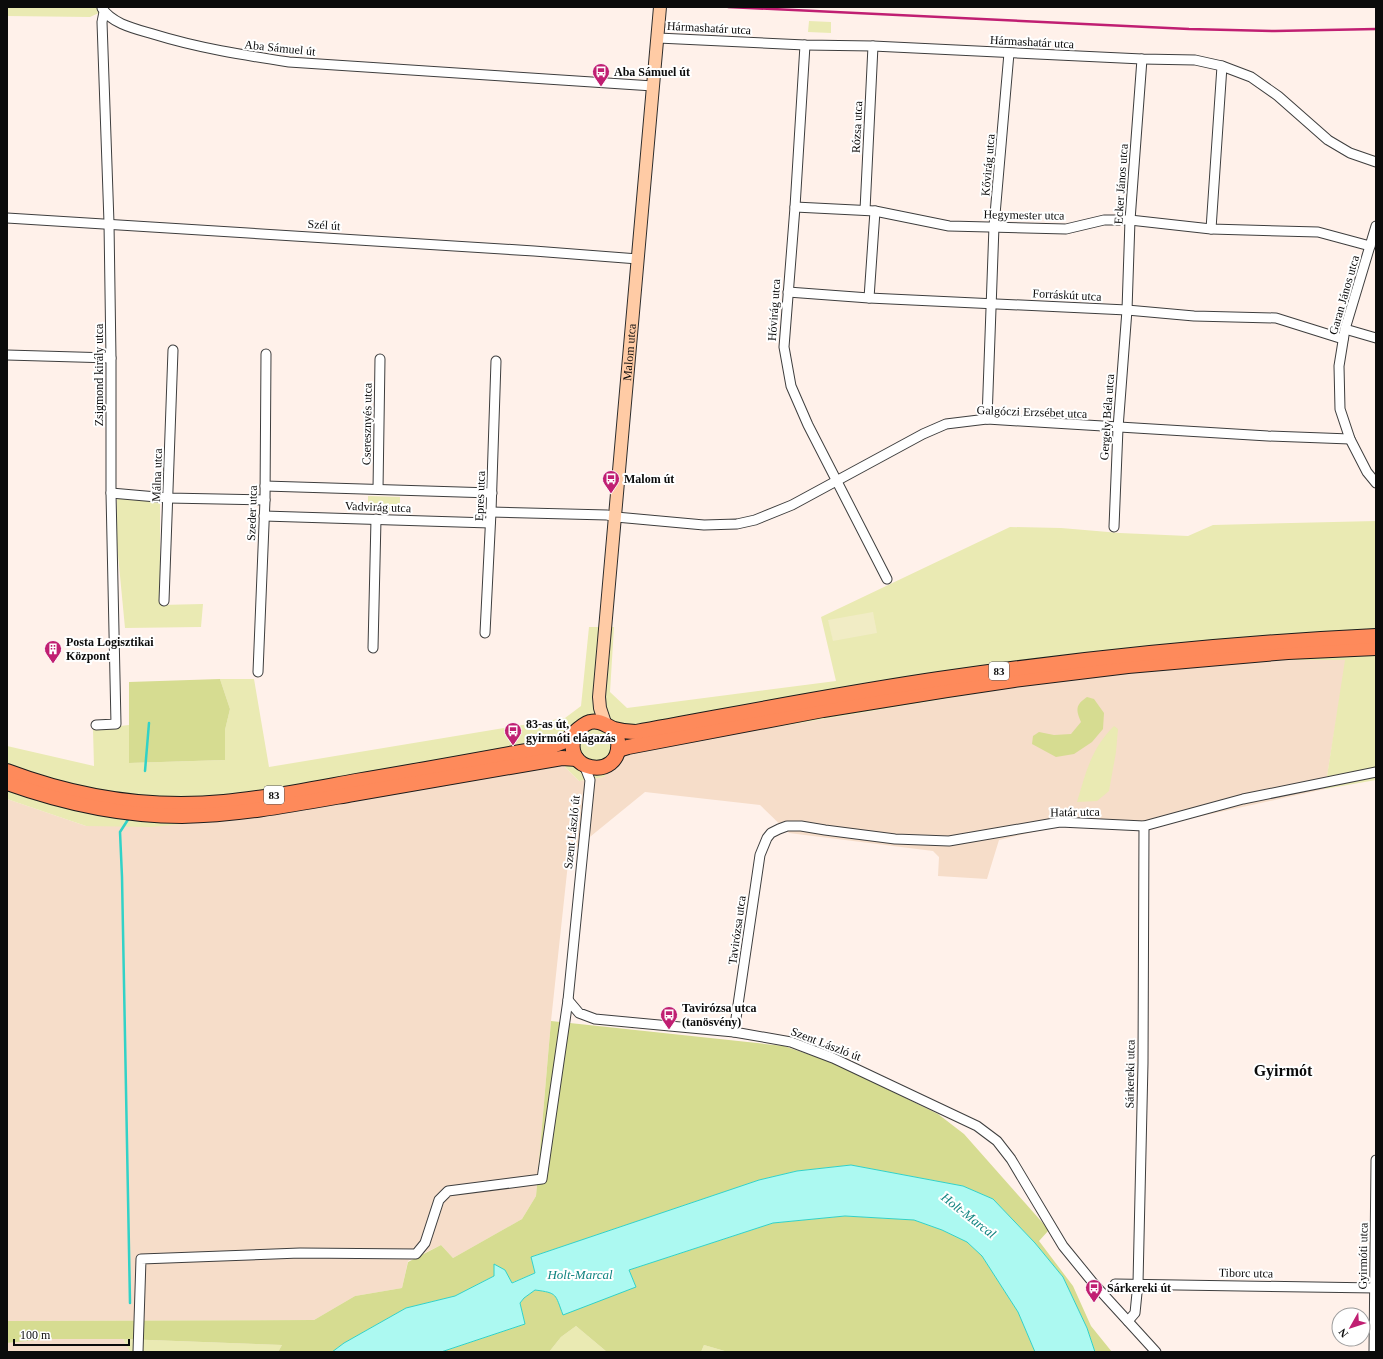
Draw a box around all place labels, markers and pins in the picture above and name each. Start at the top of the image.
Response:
bus stop icon: Aba Sámuel út [591,62,611,87]
place label: Aba Sámuel út [614,65,690,79]
bus stop icon: Malom út [601,469,621,494]
place label: Malom út [624,472,674,486]
place label: Posta Logisztikai Központ [66,635,154,663]
building icon: Posta Logisztikai Központ [43,639,63,664]
place label: 83-as út, gyirmóti elágazás [526,717,616,745]
bus stop icon: 83-as út, gyirmóti elágazás [503,721,523,746]
place label: Tavirózsa utca (tanösvény) [682,1001,757,1029]
bus stop icon: Tavirózsa utca (tanösvény) [659,1005,679,1030]
bus stop icon: Sárkereki út [1084,1278,1104,1303]
place label: Sárkereki út [1107,1281,1171,1295]

